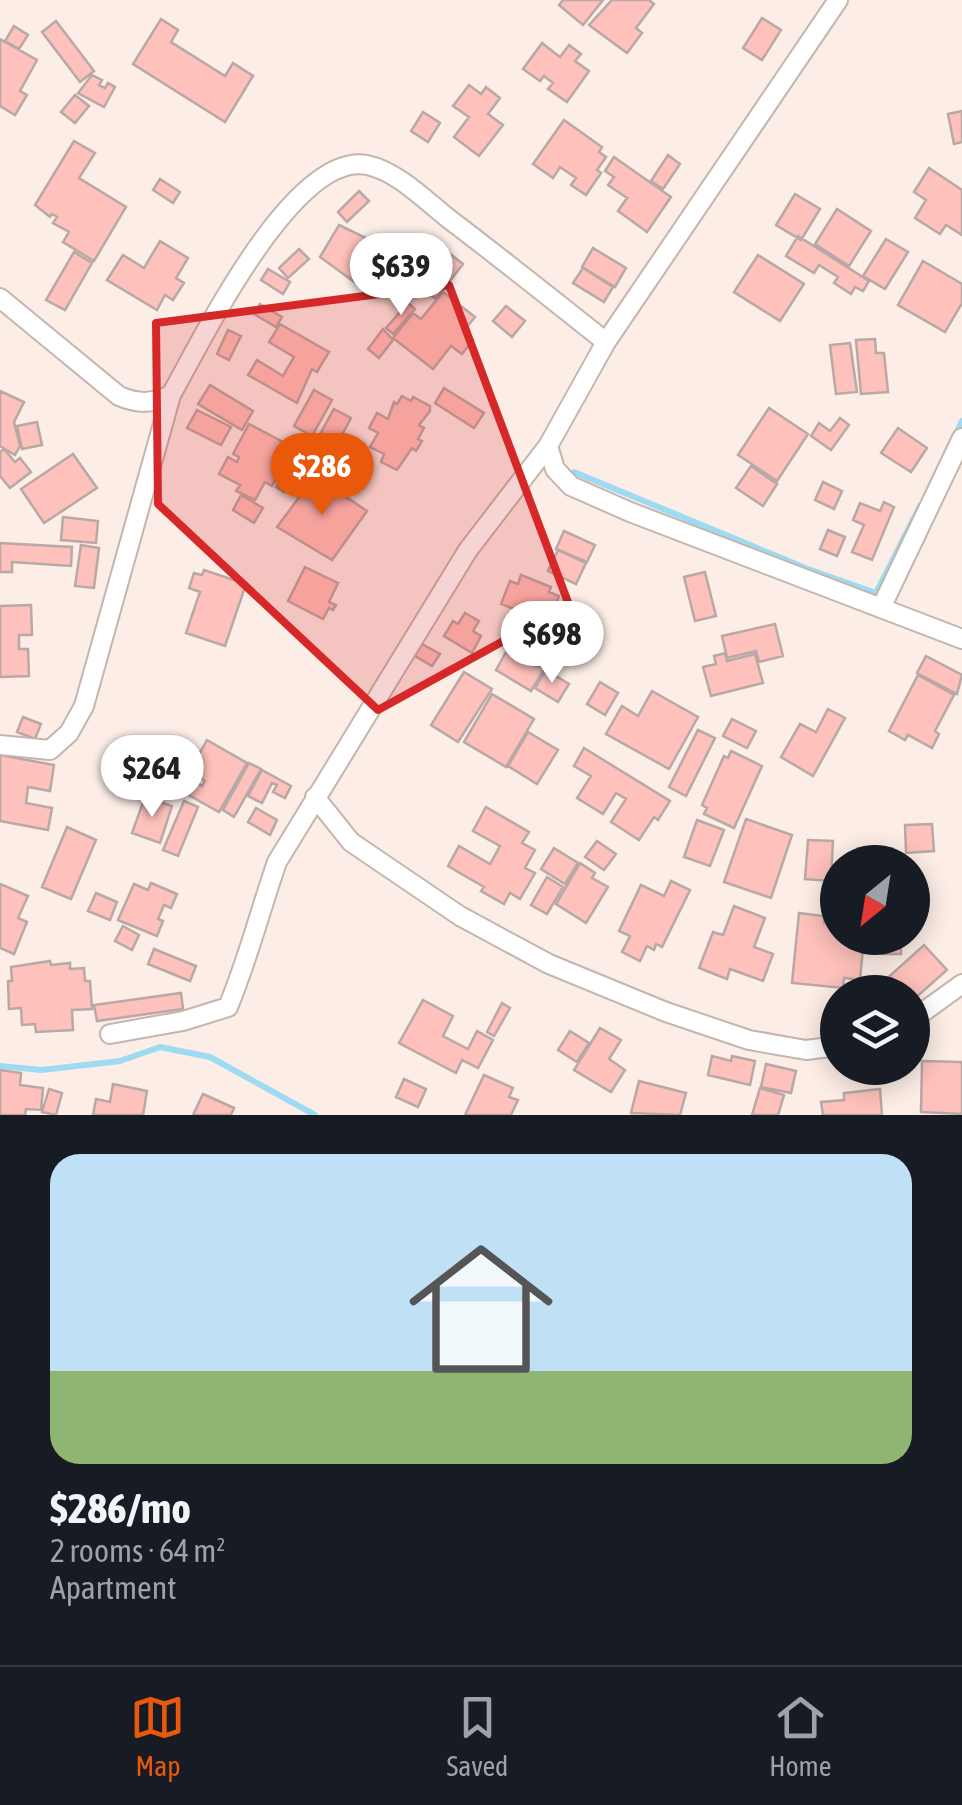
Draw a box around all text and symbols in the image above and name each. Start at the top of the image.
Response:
pin: $639 [342,233,460,318]
text: $639 [372,247,430,284]
pin: $286 [263,433,381,518]
text: $286 [293,447,351,484]
pin: $698 [493,601,611,686]
text: $698 [523,615,581,652]
pin: $264 [93,735,211,820]
text: $264 [123,749,181,786]
north arrow [820,845,930,955]
map controls [820,845,930,1085]
button: layers [820,975,930,1085]
icon: home [391,1219,571,1399]
text: $286/mo [50,1484,191,1532]
text: 2 rooms · 64 m² [50,1532,225,1569]
text: Apartment [50,1569,176,1606]
tab: Map [130,1690,185,1782]
tab: Saved [446,1690,508,1782]
tab: Home [769,1690,832,1782]

